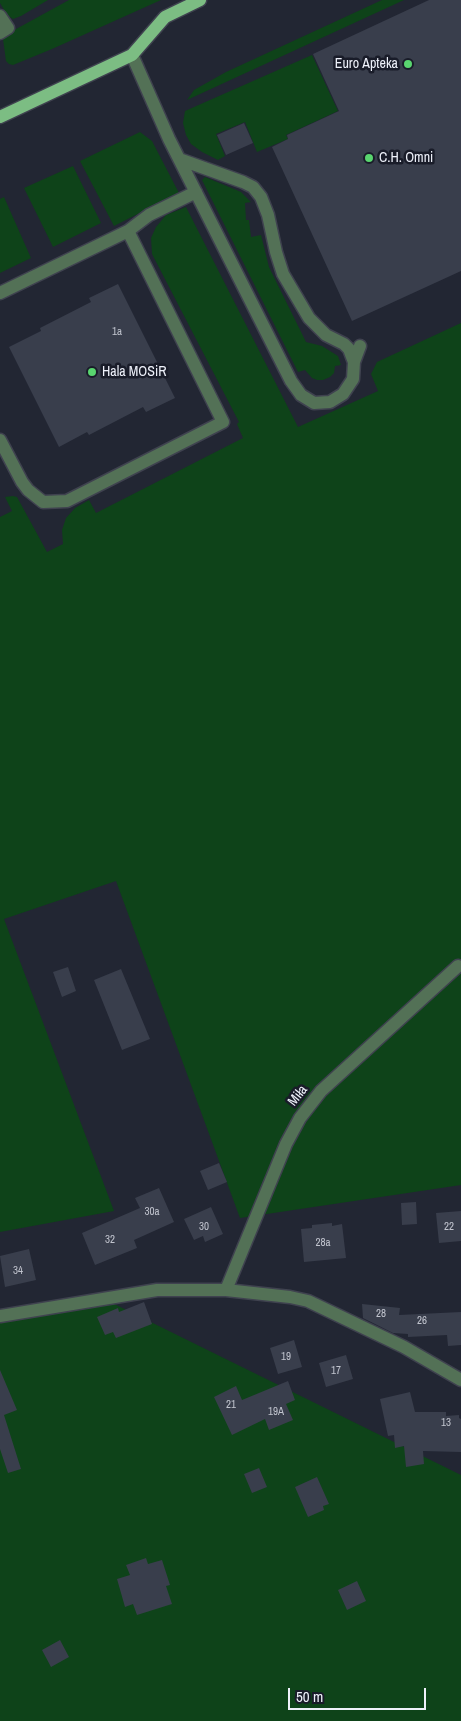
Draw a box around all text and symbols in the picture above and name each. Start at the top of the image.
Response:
place label: Euro Apteka [335,56,398,72]
marker: Euro Apteka [402,58,414,70]
place label: C.H. Omni [379,150,433,166]
marker: C.H. Omni [363,152,375,164]
house number: 1a [112,325,122,339]
place label: Hala MOSiR [102,364,166,380]
marker: Hala MOSiR [86,366,98,378]
street label: Miła [285,1082,311,1110]
house number: 30a [144,1205,160,1219]
house number: 30 [199,1220,209,1234]
house number: 22 [444,1220,454,1234]
house number: 32 [105,1233,115,1247]
house number: 28a [315,1236,331,1250]
house number: 34 [13,1264,23,1278]
house number: 28 [376,1307,386,1321]
house number: 26 [417,1314,427,1328]
house number: 19 [281,1350,291,1364]
house number: 17 [331,1364,341,1378]
house number: 21 [226,1398,236,1412]
house number: 19A [268,1405,284,1419]
house number: 13 [441,1416,451,1430]
scale bar [291,1678,428,1710]
text: 50 m [296,1686,323,1707]

